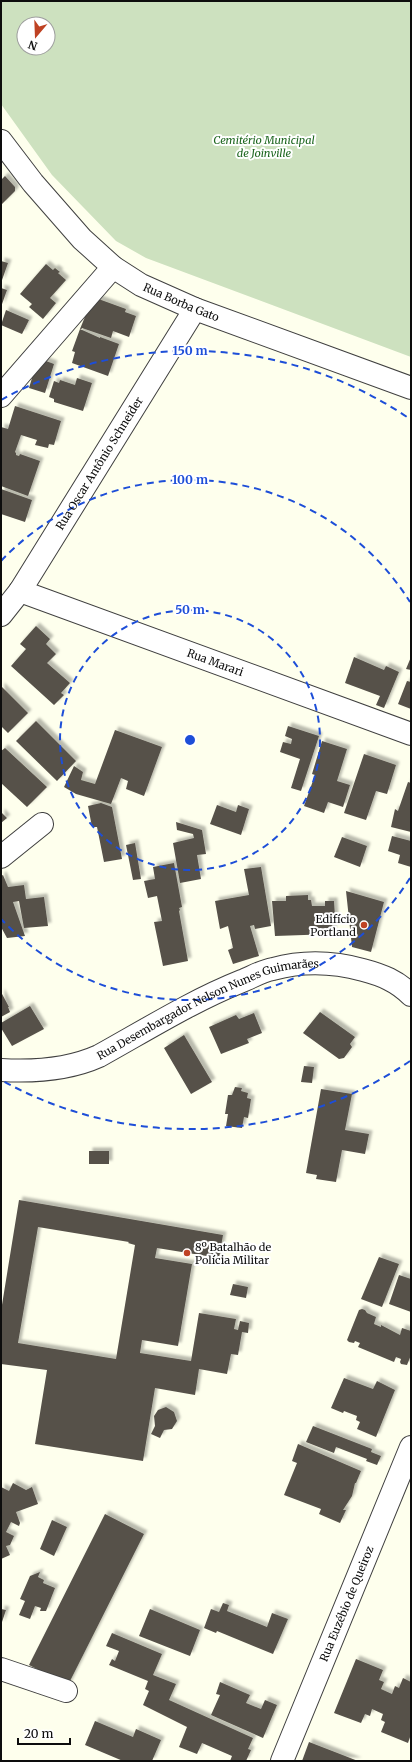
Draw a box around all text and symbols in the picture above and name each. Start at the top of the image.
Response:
north arrow [16,16,56,56]
text: N [26,37,39,53]
park label: Cemitério Municipal de Joinville [213,133,315,160]
street label: Rua Borba Gato [141,280,222,324]
text: 150 m [173,343,208,358]
street label: Rua Oscar Antônio Schneider [53,394,146,532]
text: 100 m [172,472,208,487]
text: 50 m [175,602,205,617]
street label: Rua Marari [185,646,246,679]
centre of rings [183,733,197,747]
place label: Edifício Portland [310,912,357,939]
marker: Edifício Portland [359,920,369,930]
street label: Rua Desembargador Nelson Nunes Guimarães [94,956,319,1063]
place label: 8º Batalhão de Polícia Militar [195,1240,272,1267]
marker: 8º Batalhão de Polícia Militar [182,1248,192,1258]
street label: Rua Euzébio de Queiroz [317,1544,377,1664]
scale bar [18,1720,70,1746]
text: 20 m [24,1726,53,1741]

